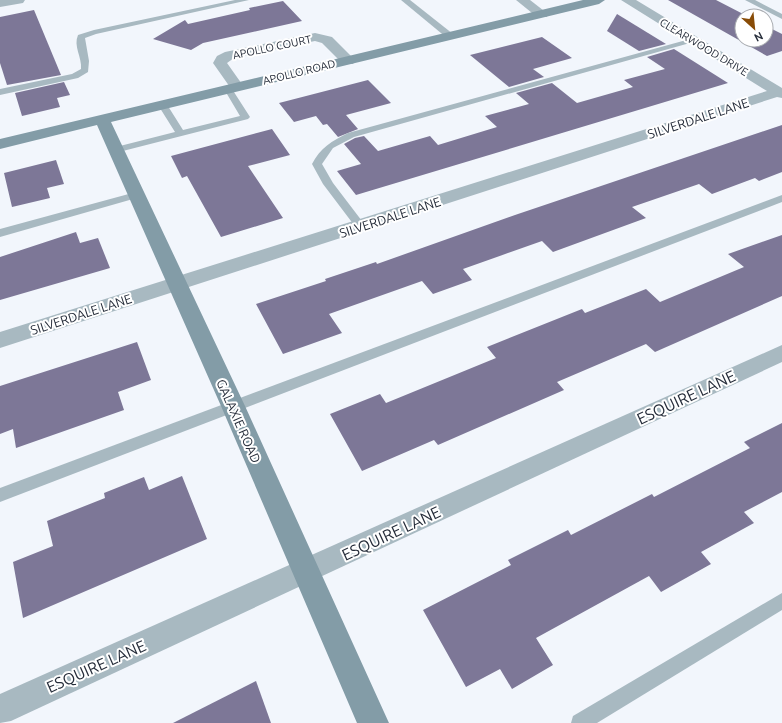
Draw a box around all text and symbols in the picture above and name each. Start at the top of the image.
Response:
north arrow [734,8,774,48]
street label: CLEARWOOD DRIVE [658,16,750,78]
text: N [752,30,765,44]
street label: APOLLO COURT [232,33,312,61]
street label: APOLLO ROAD [261,57,337,87]
street label: SILVERDALE LANE [646,95,750,141]
street label: SILVERDALE LANE [338,194,442,240]
street label: SILVERDALE LANE [29,291,133,337]
street label: ESQUIRE LANE [634,366,738,428]
street label: GALAXIE ROAD [214,377,264,465]
street label: ESQUIRE LANE [339,502,443,564]
street label: ESQUIRE LANE [44,636,148,696]

